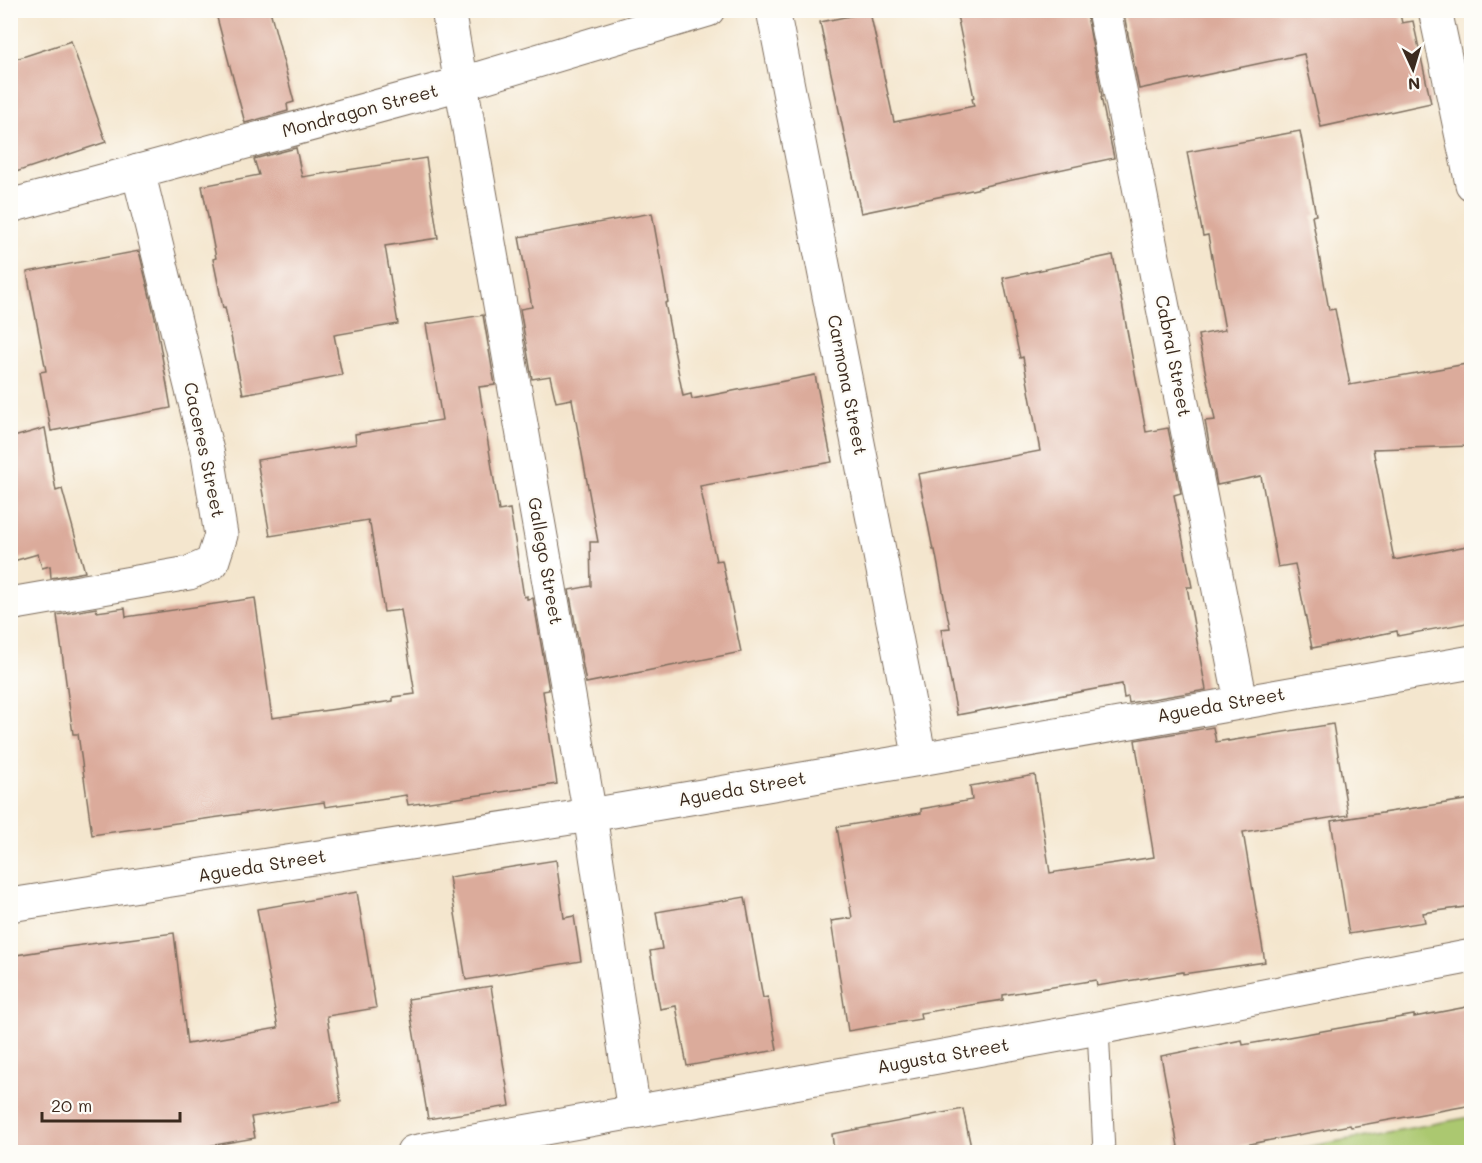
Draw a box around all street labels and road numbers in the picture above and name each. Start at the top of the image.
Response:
street label: Mondragon Street [279,78,441,142]
street label: Cabral Street [1150,293,1198,419]
street label: Carmona Street [823,313,873,457]
street label: Caceres Street [179,380,231,520]
street label: Gallego Street [523,495,569,626]
street label: Agueda Street [1155,681,1287,727]
street label: Agueda Street [676,765,808,811]
street label: Agueda Street [196,843,328,887]
street label: Augusta Street [875,1032,1011,1078]

